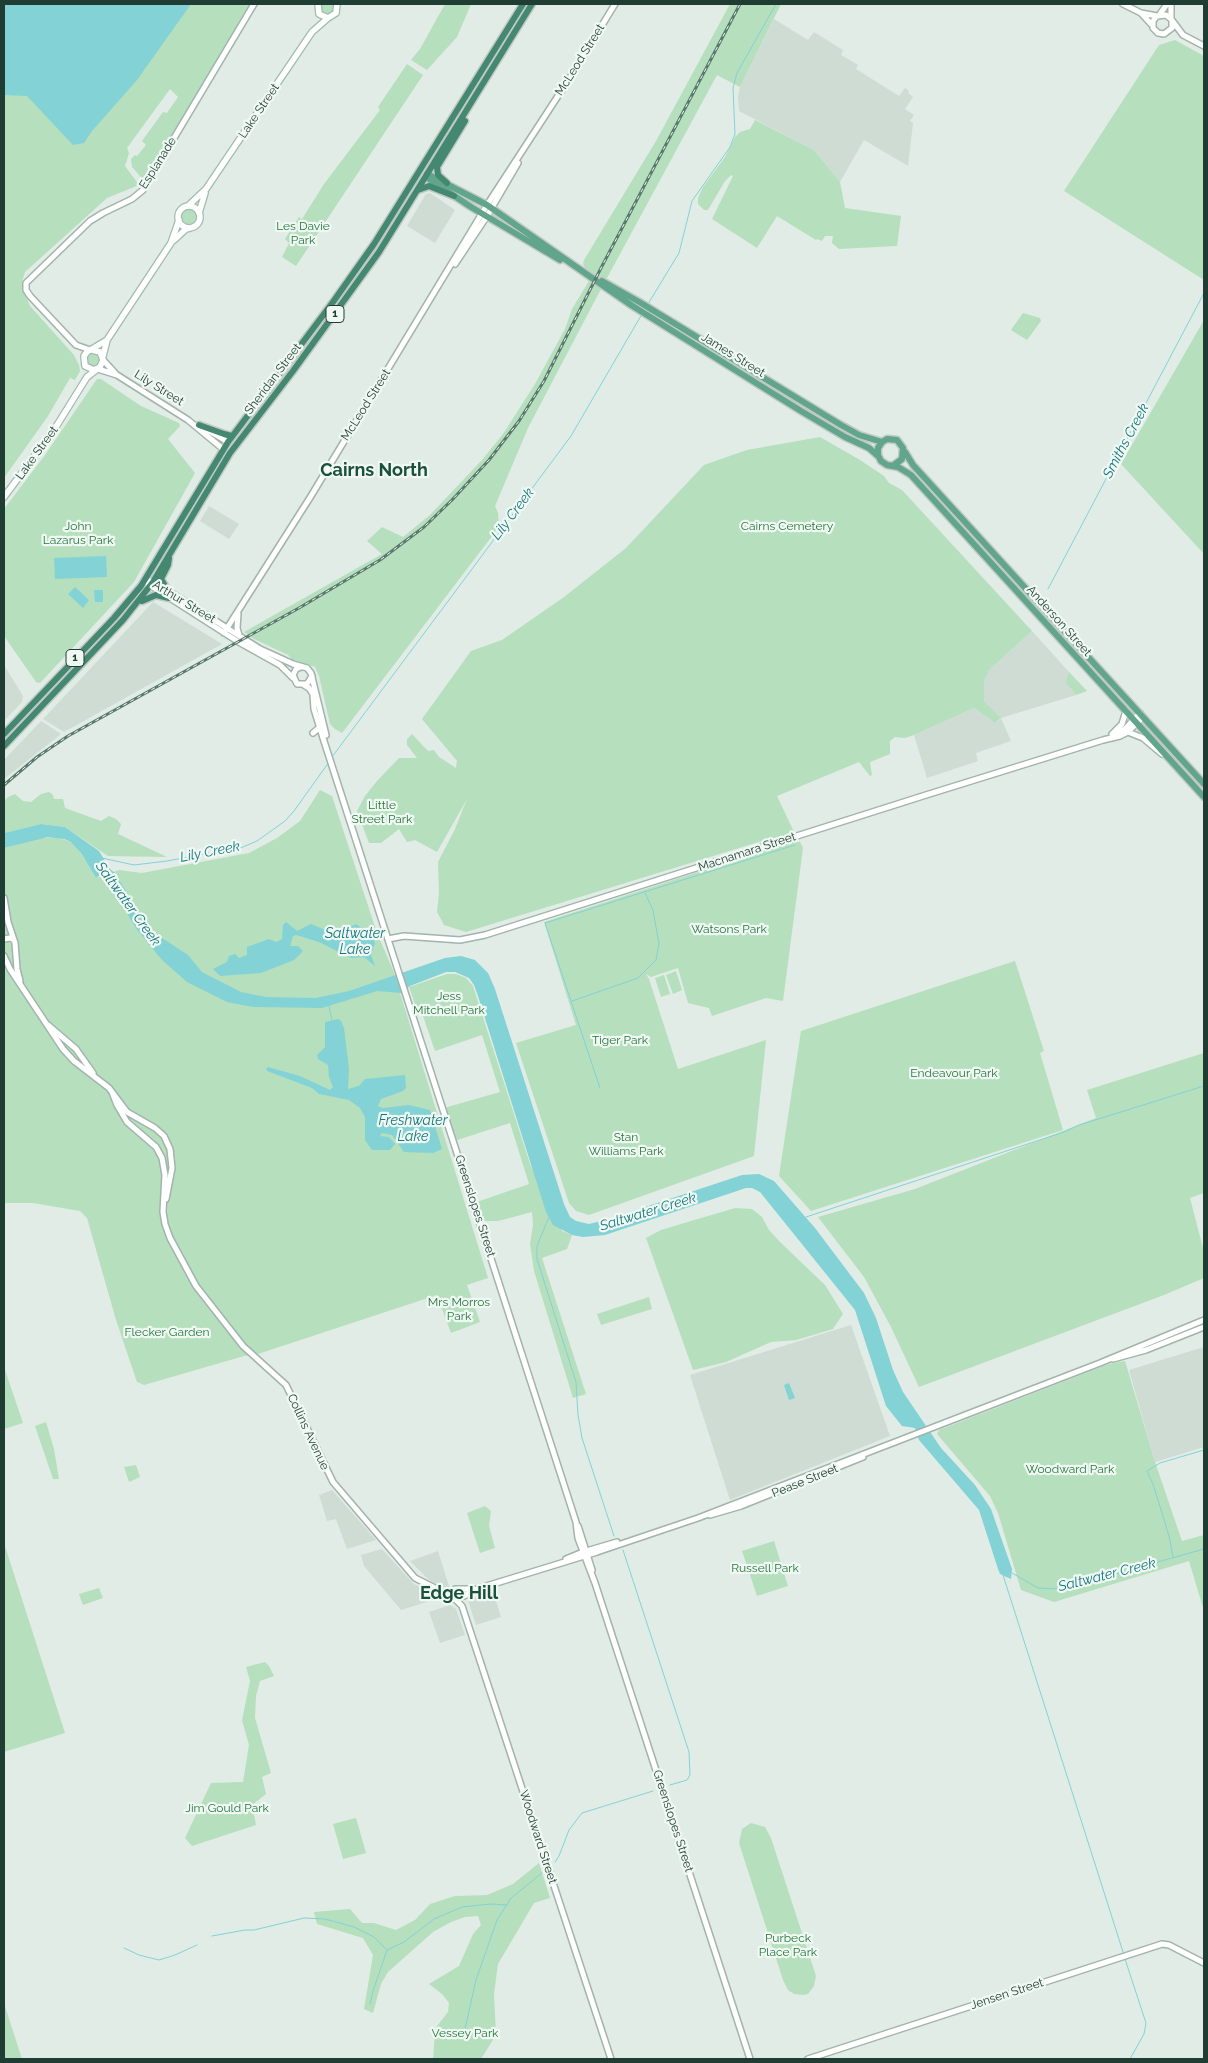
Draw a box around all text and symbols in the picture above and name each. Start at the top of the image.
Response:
street label: McLeod Street [552,21,608,99]
street label: Lake Street [235,81,283,141]
street label: Esplanade [136,134,180,192]
park label: Les Davie Park [276,219,330,247]
road number: 1 [326,306,344,322]
street label: James Street [698,330,768,380]
street label: Sheridan Street [242,341,304,417]
street label: McLeod Street [338,366,394,444]
street label: Lily Street [132,367,186,409]
water label: Smiths Creek [1099,401,1153,481]
street label: Lake Street [13,423,61,483]
district label: Cairns North [320,460,428,482]
water label: Lily Creek [488,485,538,543]
park label: John Lazarus Park [43,519,113,547]
park label: Cairns Cemetery [741,519,833,533]
street label: Arthur Street [150,578,218,626]
street label: Anderson Street [1024,583,1094,659]
road number: 1 [66,650,84,666]
park label: Little Street Park [352,798,412,826]
street label: Macnamara Street [696,829,798,875]
water label: Lily Creek [179,838,241,866]
water label: Saltwater Creek [92,859,164,949]
park label: Watsons Park [691,922,767,936]
water label: Saltwater Lake [325,926,385,959]
park label: Jess Mitchell Park [413,989,485,1017]
park label: Tiger Park [592,1033,648,1047]
park label: Endeavour Park [910,1066,998,1080]
water label: Freshwater Lake [378,1113,448,1146]
park label: Stan Williams Park [588,1130,664,1158]
street label: Greenslopes Street [452,1153,498,1259]
water label: Saltwater Creek [598,1189,698,1235]
park label: Mrs Morros Park [428,1295,490,1323]
park label: Flecker Garden [125,1325,209,1339]
street label: Collins Avenue [284,1392,332,1472]
street label: Pease Street [770,1461,840,1501]
park label: Woodward Park [1026,1462,1114,1476]
water label: Saltwater Creek [1056,1555,1158,1595]
park label: Russell Park [731,1561,799,1575]
district label: Edge Hill [420,1583,498,1605]
street label: Greenslopes Street [650,1768,696,1874]
street label: Woodward Street [516,1788,560,1886]
park label: Jim Gould Park [185,1801,269,1815]
park label: Purbeck Place Park [759,1931,817,1959]
street label: Jensen Street [969,1975,1045,2013]
park label: Vessey Park [432,2026,498,2040]

